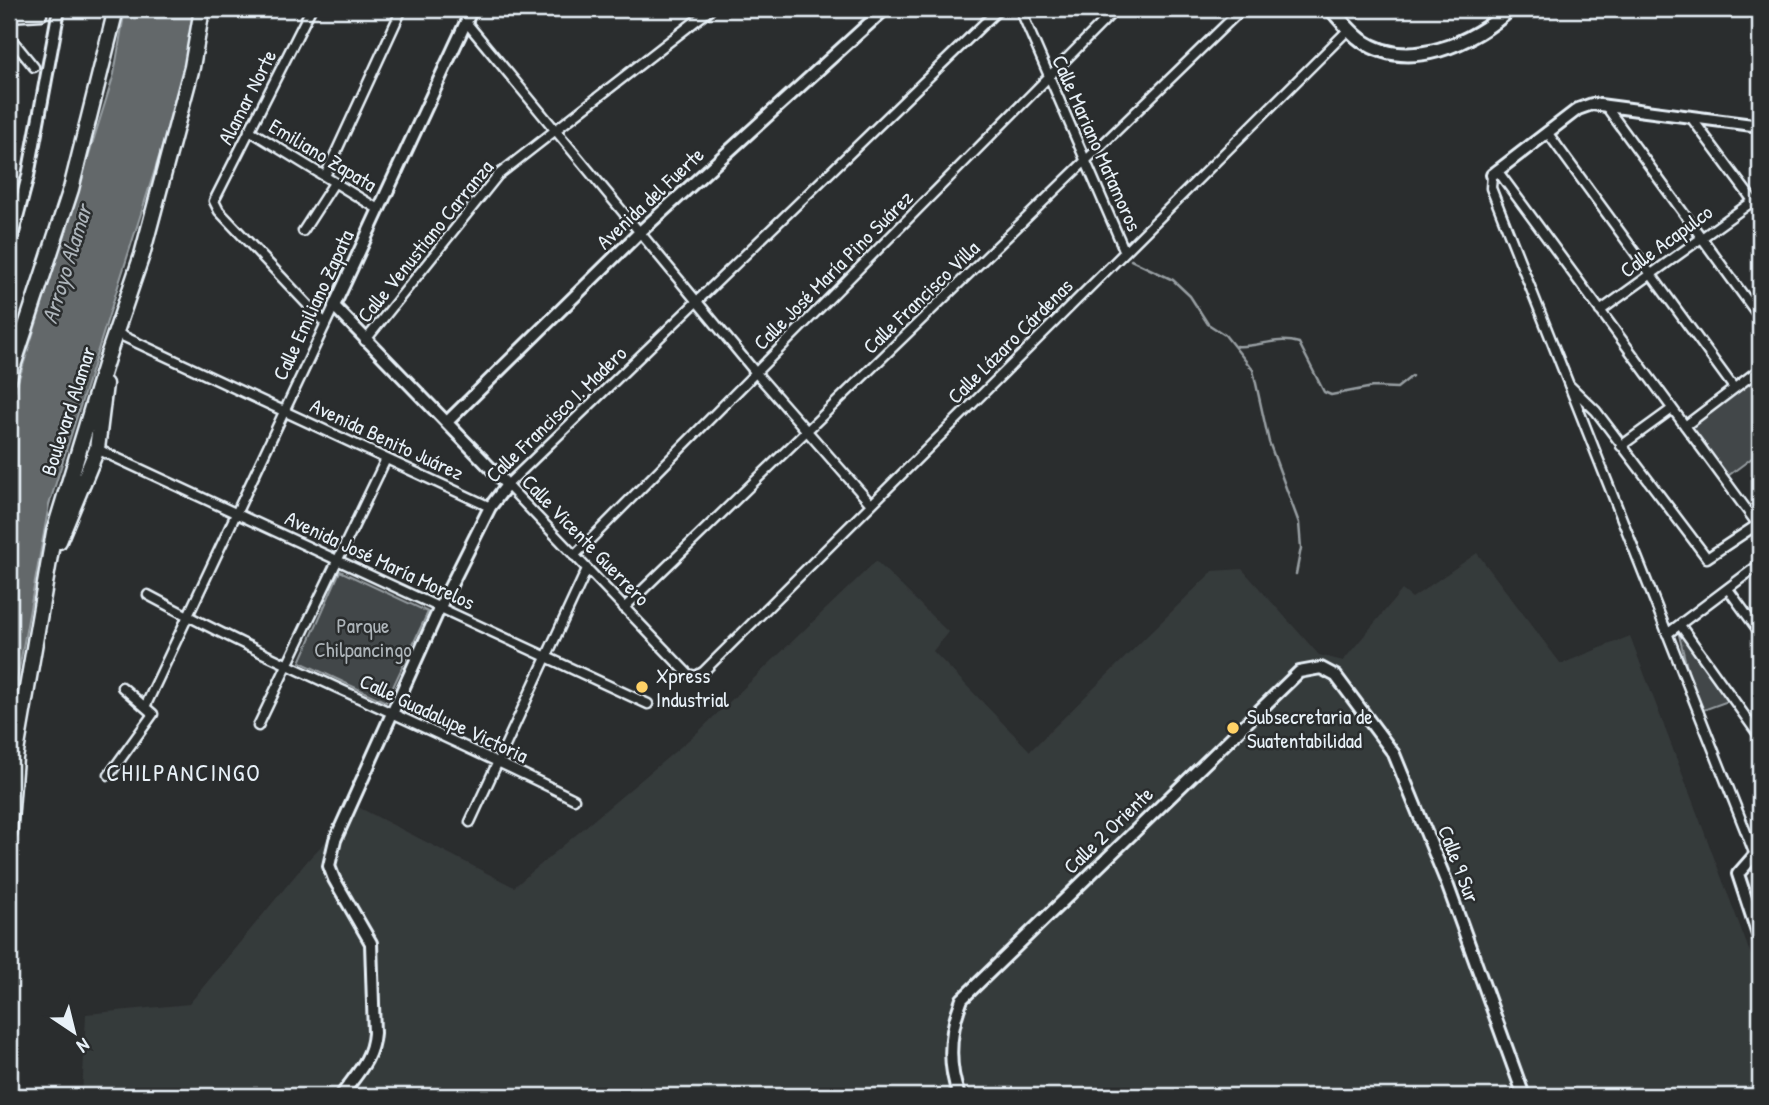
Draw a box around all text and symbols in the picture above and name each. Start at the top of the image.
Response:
street label: Alamar Norte [211,45,283,149]
street label: Calle Mariano Matamoros [1045,50,1149,236]
street label: Emiliano Zapata [264,111,382,199]
street label: Avenida del Fuerte [590,140,710,256]
street label: Calle Venustiano Carranza [350,153,500,329]
street label: Calle José María Pino Suárez [747,184,919,356]
street label: Calle Acapulco [1614,197,1718,285]
water label: Arroyo Alamar [33,198,101,327]
street label: Calle Emiliano Zapata [265,225,361,385]
street label: Calle Francisco Villa [856,234,986,360]
street label: Calle Lázaro Cárdenas [941,272,1079,410]
street label: Calle Francisco I. Madero [479,339,633,489]
street label: Boulevard Alamar [34,343,102,479]
street label: Avenida Benito Juárez [306,391,468,487]
street label: Calle Vicente Guerrero [516,468,656,612]
street label: Avenida José María Morelos [280,503,480,617]
park label: Parque Chilpancingo [314,611,412,664]
place label: Xpress Industrial [656,661,729,714]
street label: Calle Guadalupe Victoria [355,666,533,770]
marker: Xpress Industrial [634,679,650,695]
place label: Subsecretaria de Suatentabilidad [1247,702,1373,755]
marker: Subsecretaria de Suatentabilidad [1225,720,1241,736]
district label: CHILPANCINGO [106,756,262,788]
street label: Calle 2 Oriente [1057,780,1159,880]
street label: Calle 9 Sur [1431,821,1487,907]
north arrow [38,996,108,1066]
text: N [72,1032,95,1059]

